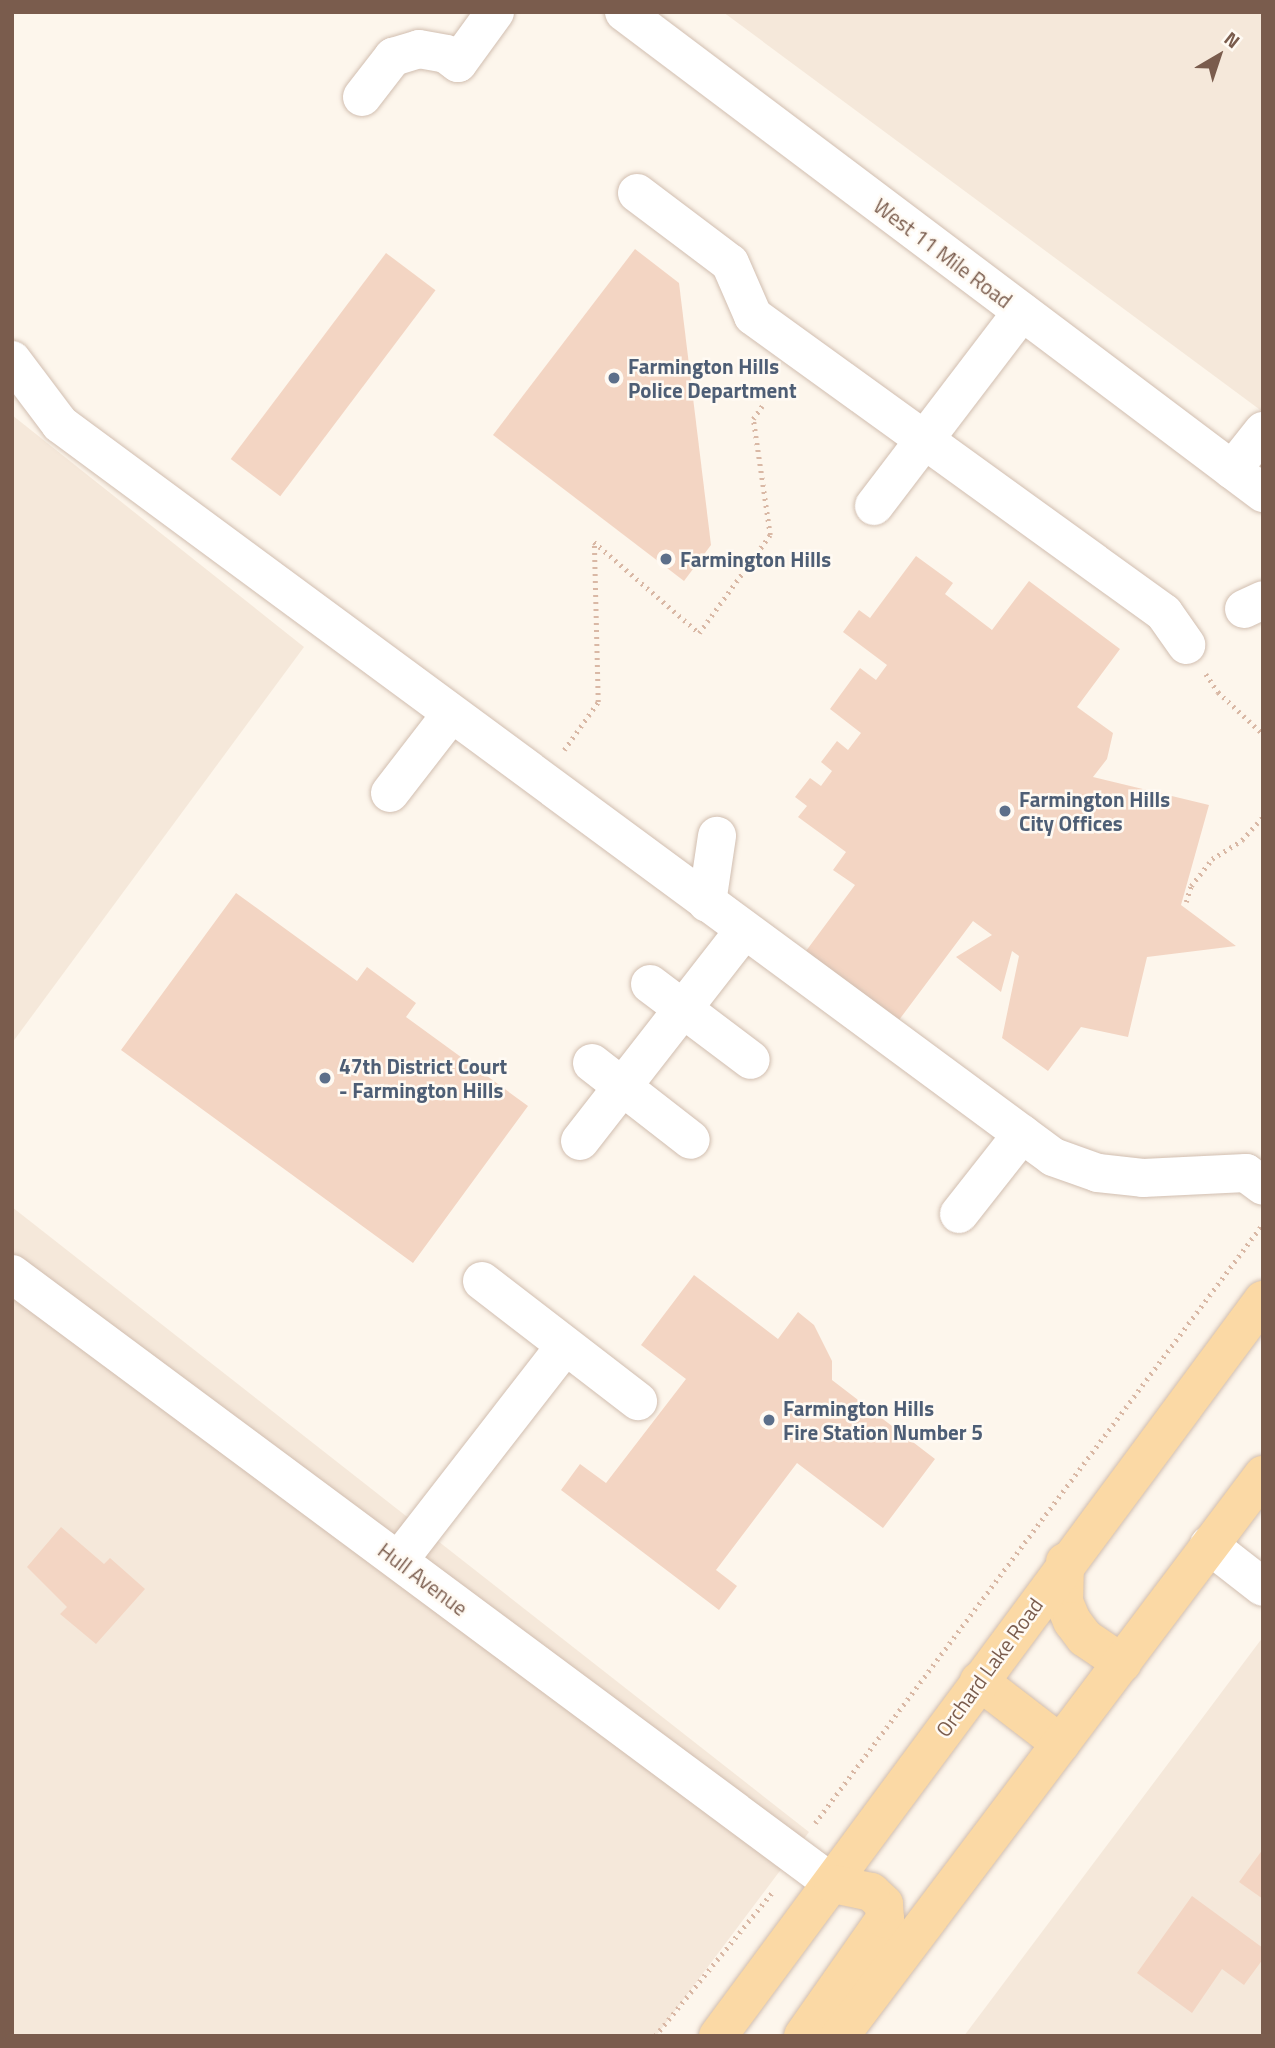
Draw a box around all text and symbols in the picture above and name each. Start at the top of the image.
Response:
north arrow [1184,21,1254,91]
text: N [1218,24,1247,55]
street label: West 11 Mile Road [869,193,1017,313]
place label: Farmington Hills Police Department [628,353,797,403]
marker: Farmington Hills Police Department [606,370,622,386]
place label: Farmington Hills [680,546,831,572]
marker: Farmington Hills [658,551,674,567]
place label: Farmington Hills City Offices [1019,786,1170,836]
marker: Farmington Hills City Offices [997,803,1013,819]
place label: 47th District Court - Farmington Hills [339,1053,507,1103]
marker: 47th District Court - Farmington Hills [317,1070,333,1086]
place label: Farmington Hills Fire Station Number 5 [783,1395,983,1445]
marker: Farmington Hills Fire Station Number 5 [761,1412,777,1428]
street label: Hull Avenue [373,1537,473,1621]
street label: Orchard Lake Road [930,1593,1048,1741]

